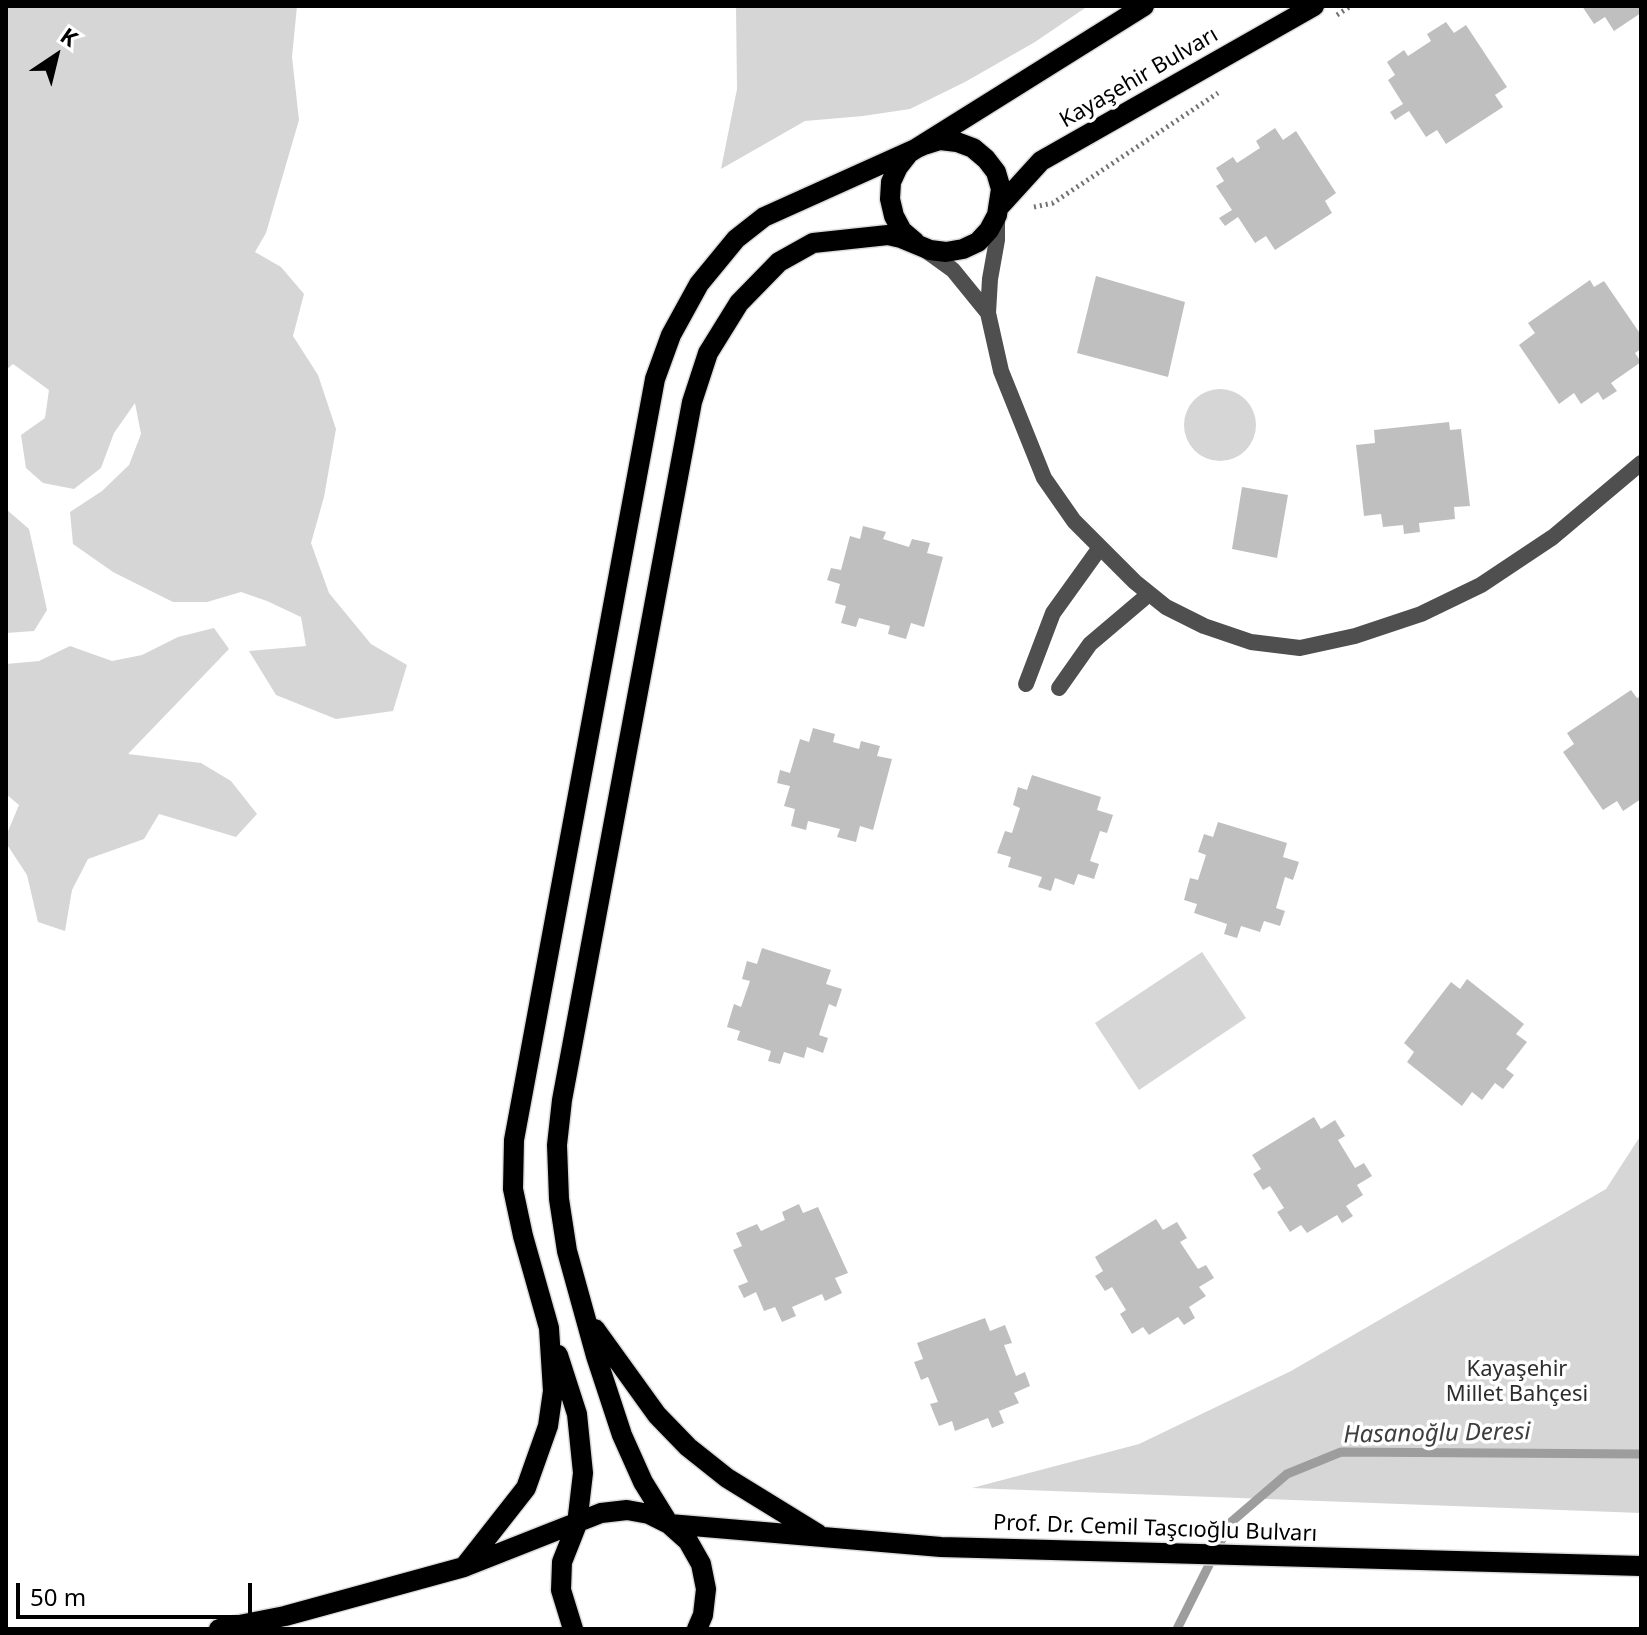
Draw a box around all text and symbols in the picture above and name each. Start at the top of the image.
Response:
north arrow [16,16,96,96]
text: K [55,20,84,53]
street label: Kayaşehir Bulvarı [1055,22,1223,134]
park label: Kayaşehir Millet Bahçesi [1446,1357,1588,1408]
water label: Hasanoğlu Deresi [1343,1418,1531,1450]
street label: Prof. Dr. Cemil Taşcıoğlu Bulvarı [992,1510,1318,1548]
scale bar [20,1567,256,1617]
text: 50 m [30,1580,86,1613]

